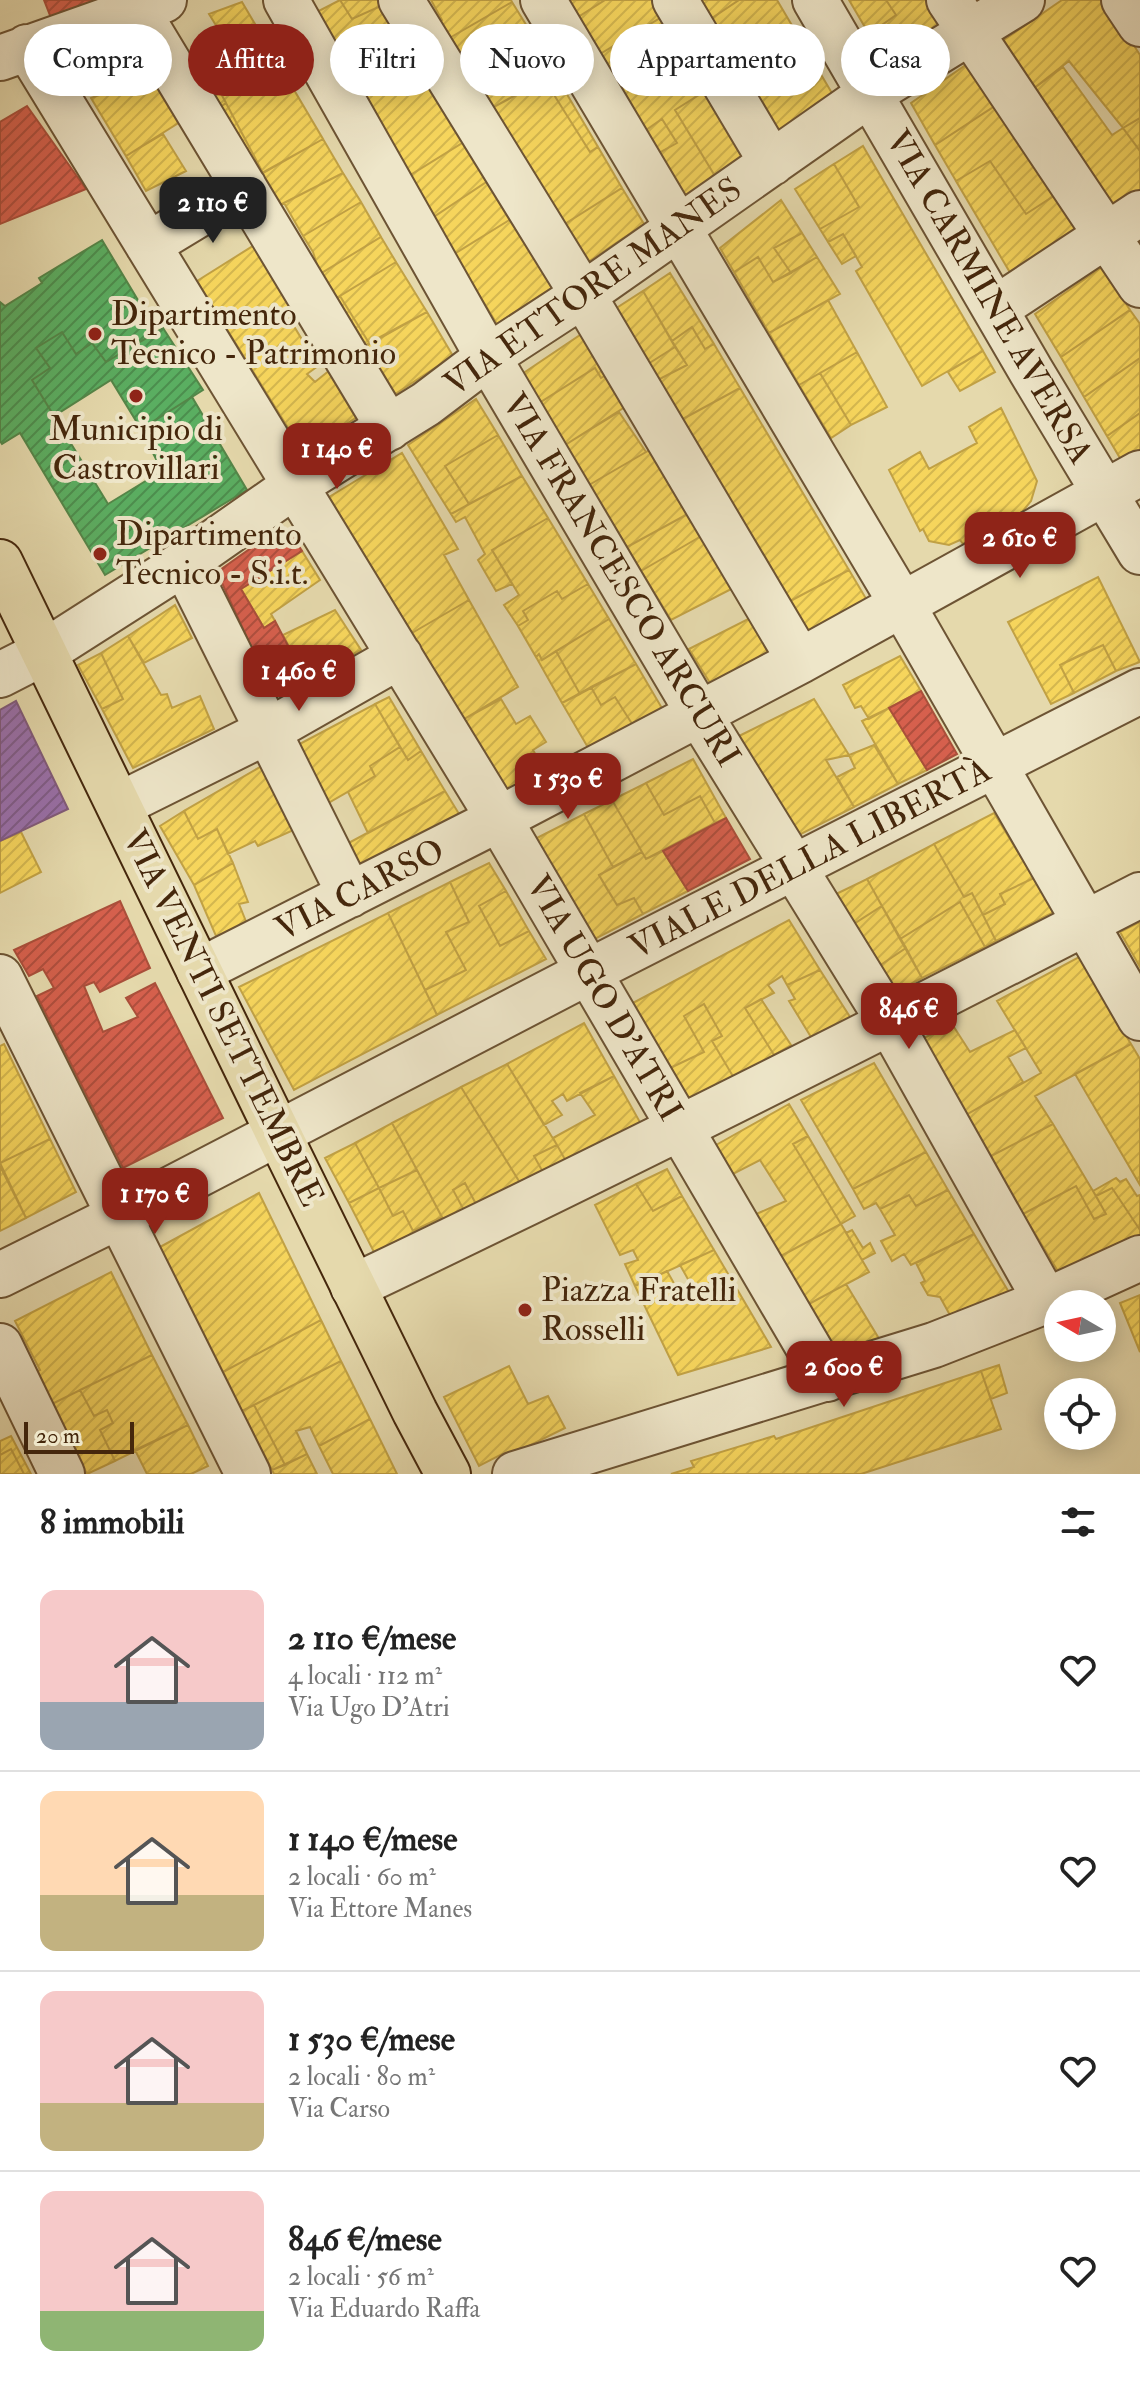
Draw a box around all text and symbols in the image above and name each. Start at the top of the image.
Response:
chip: Compra [24,24,172,96]
chip: Affitta [188,24,314,96]
chip: Filtri [330,24,444,96]
chip: Nuovo [460,24,594,96]
chip: Appartamento [610,24,825,96]
chip: Casa [841,24,950,96]
street label: VIA CARMINE AVERSA [876,122,1103,472]
street label: VIA ETTORE MANES [436,168,750,406]
pin: 2 110 € [139,177,287,245]
text: 2 110 € [177,187,249,219]
place label: Dipartimento Tecnico - Patrimonio [111,293,396,375]
marker: Dipartimento Tecnico - Patrimonio [86,325,104,343]
street label: VIA FRANCESCO ARCURI [492,385,750,775]
marker: Municipio di Castrovillari [127,387,145,405]
place label: Municipio di Castrovillari [49,408,223,490]
pin: 1 140 € [263,423,411,491]
text: 1 140 € [301,433,373,465]
pin: 2 610 € [946,512,1094,580]
place label: Dipartimento Tecnico - S.i.t. [116,513,308,595]
text: 2 610 € [983,522,1057,554]
marker: Dipartimento Tecnico - S.i.t. [91,545,109,563]
pin: 1 460 € [225,645,373,713]
text: 1 460 € [261,655,337,687]
street label: VIALE DELLA LIBERTÀ [622,749,998,969]
pin: 1 530 € [494,753,642,821]
text: 1 530 € [533,763,603,795]
street label: VIA VENTI SETTEMBRE [113,822,333,1214]
street label: VIA CARSO [268,829,452,951]
street label: VIA UGO D'ATRI [516,867,692,1129]
pin: 846 € [853,983,965,1051]
text: 846 € [879,993,939,1025]
pin: 1 170 € [81,1168,229,1236]
text: 1 170 € [120,1178,190,1210]
place label: Piazza Fratelli Rosselli [541,1269,737,1351]
north arrow [1044,1290,1116,1362]
map controls [1044,1290,1116,1450]
marker: Piazza Fratelli Rosselli [516,1301,534,1319]
pin: 2 600 € [770,1341,918,1409]
text: 2 600 € [804,1351,884,1383]
button: locate [1044,1378,1116,1450]
scale bar [24,1418,134,1454]
text: 20 m [36,1422,80,1450]
icon: filters [1056,1500,1100,1544]
text: 8 immobili [40,1501,185,1544]
text: 2 110 €/mese [288,1617,456,1660]
icon: home [104,1622,200,1718]
icon: heart [1056,1648,1100,1692]
text: 4 locali · 112 m² [288,1660,442,1692]
text: Via Ugo D'Atri [288,1692,450,1724]
text: 1 140 €/mese [288,1818,457,1861]
icon: home [104,1823,200,1919]
icon: heart [1056,1849,1100,1893]
text: 2 locali · 60 m² [288,1861,436,1893]
text: Via Ettore Manes [288,1893,472,1925]
text: 1 530 €/mese [288,2018,455,2061]
icon: home [104,2023,200,2119]
icon: heart [1056,2049,1100,2093]
text: 2 locali · 80 m² [288,2061,435,2093]
text: Via Carso [288,2093,390,2125]
text: 846 €/mese [288,2218,442,2261]
icon: home [104,2223,200,2319]
icon: heart [1056,2249,1100,2293]
text: 2 locali · 56 m² [288,2261,434,2293]
text: Via Eduardo Raffa [288,2293,480,2325]

